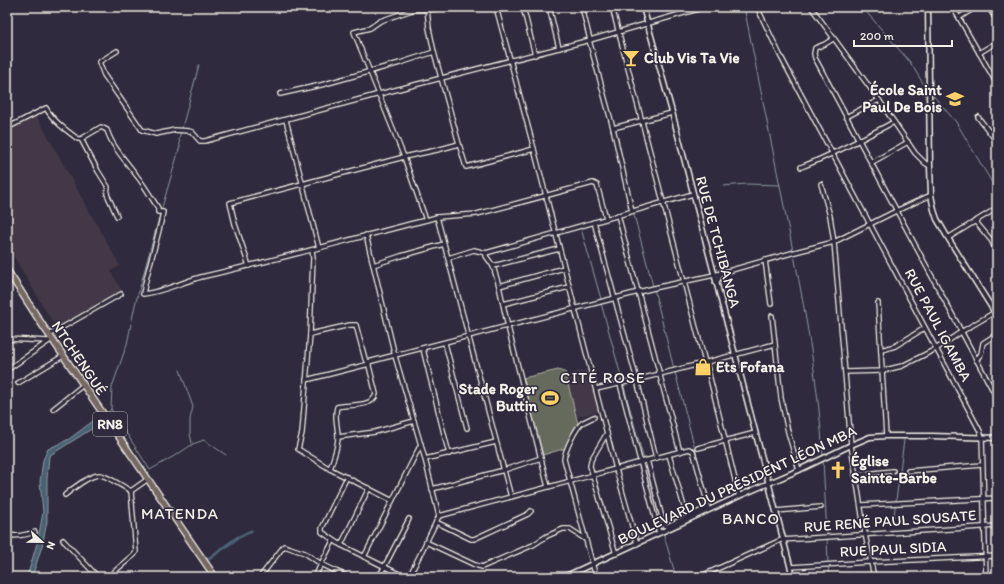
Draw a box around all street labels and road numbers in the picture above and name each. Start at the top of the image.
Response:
street label: RUE DE TCHIBANGA [692,174,744,310]
street label: RUE PAUL IGAMBA [901,265,976,385]
street label: NTCHENGUÉ [48,318,110,398]
road number: RN8 [93,412,127,436]
street label: BOULEVARD DU PRÉSIDENT LÉON MBA [615,421,860,548]
street label: RUE RENÉ PAUL SOUSATE [803,506,977,536]
street label: RUE PAUL SIDIA [839,537,947,561]

